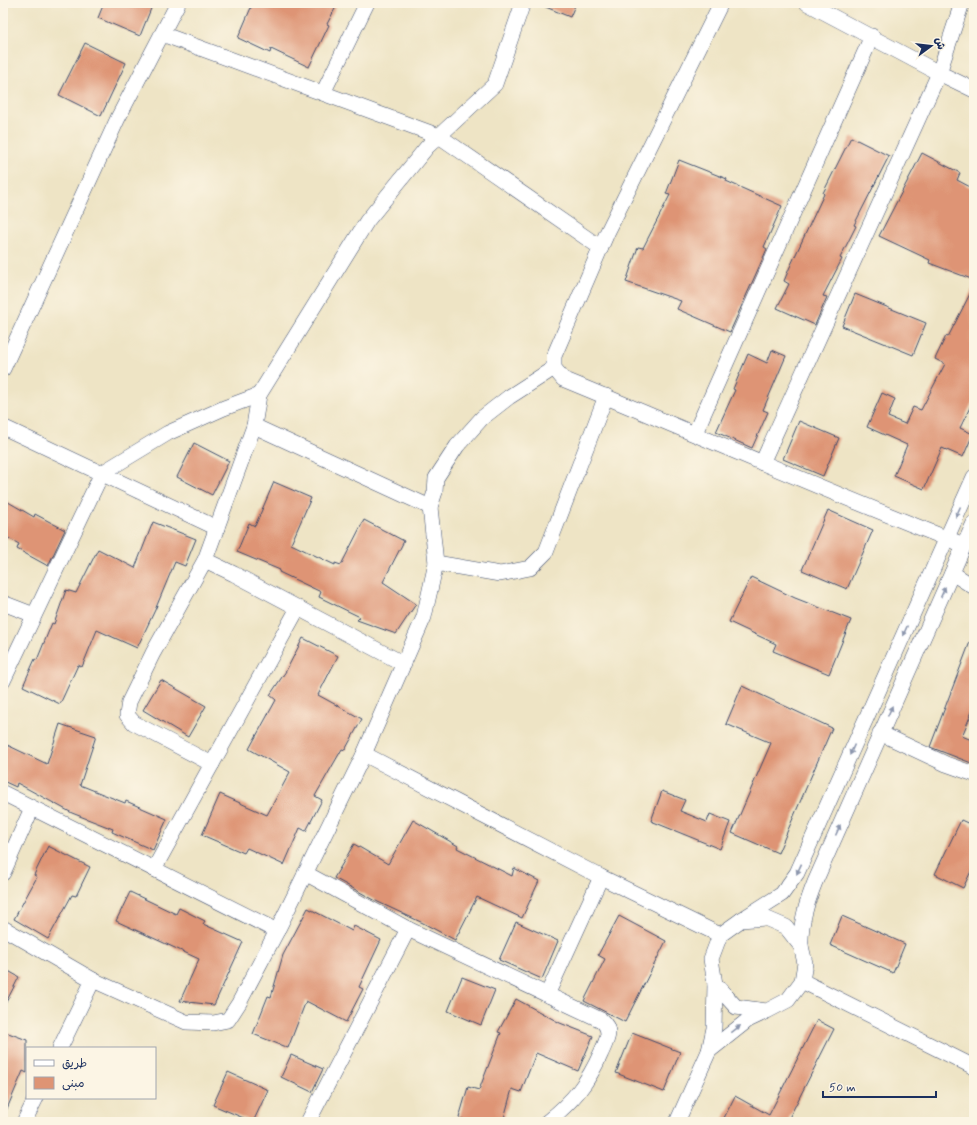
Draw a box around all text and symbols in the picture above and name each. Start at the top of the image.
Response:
north arrow [911,26,951,66]
text: ش [931,36,948,51]
one-way arrow [955,507,961,518]
one-way arrow [940,586,946,598]
one-way arrow [902,626,908,637]
one-way arrow [887,705,894,717]
one-way arrow [849,744,856,756]
one-way arrow [835,824,841,835]
one-way arrow [796,863,802,874]
one-way arrow [731,1025,742,1033]
legend [26,1047,156,1099]
text: طريق [62,1056,87,1072]
scale bar [823,1073,936,1099]
text: مبنى [62,1076,85,1092]
text: 50 m [829,1080,856,1096]

